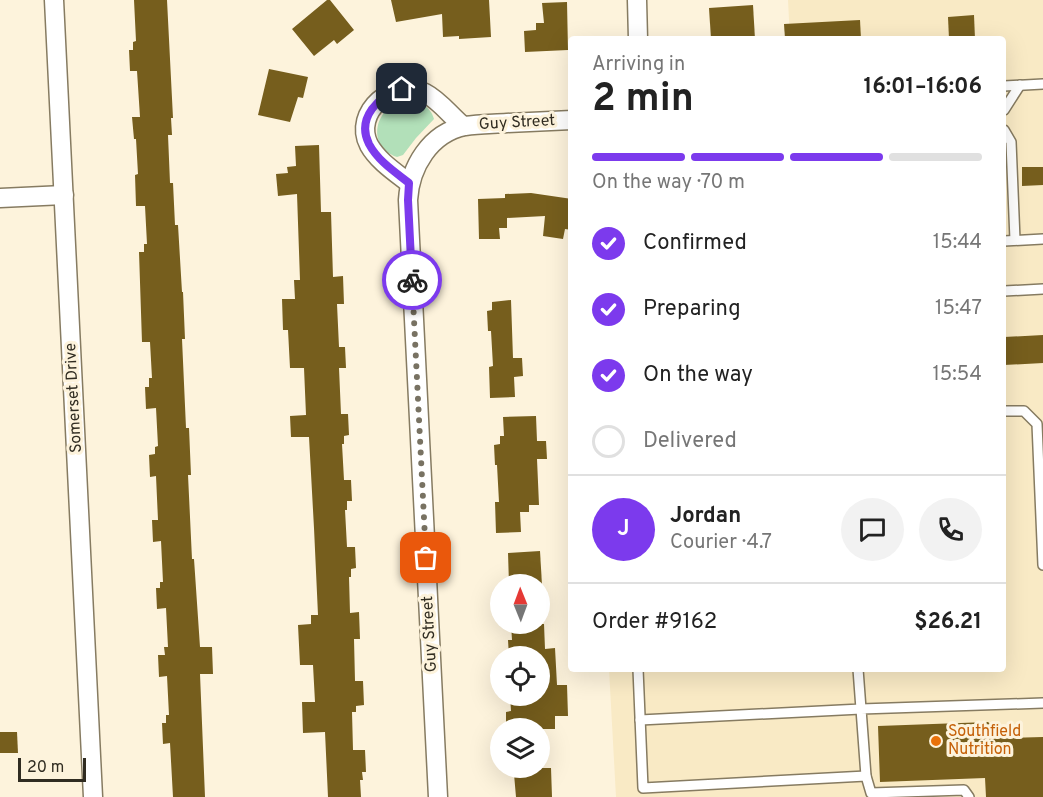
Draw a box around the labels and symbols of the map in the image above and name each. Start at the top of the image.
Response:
pin [376,63,427,114]
street label: Guy Street [478,111,556,135]
courier [382,250,442,310]
street label: Somerset Drive [61,342,87,454]
pin [400,532,451,583]
north arrow [490,574,550,634]
street label: Guy Street [418,595,442,673]
place label: Southfield Nutrition [948,722,1021,760]
marker: Southfield Nutrition [929,734,943,748]
scale bar [18,755,86,782]

